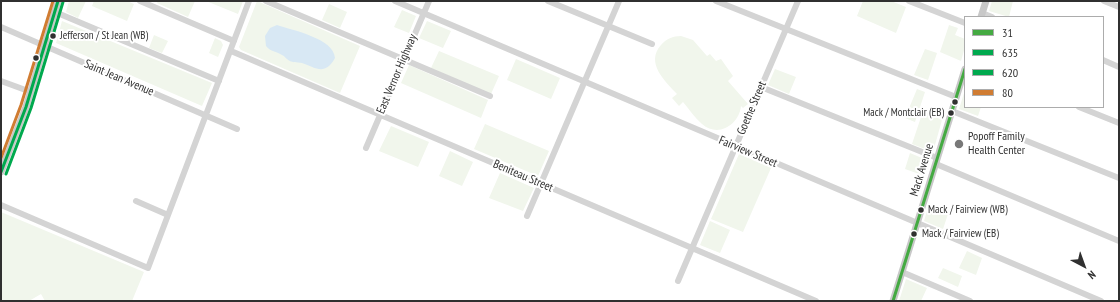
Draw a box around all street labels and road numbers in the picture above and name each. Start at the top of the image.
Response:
street label: East Vernor Highway [374,32,420,116]
street label: Saint Jean Avenue [82,57,156,99]
street label: Goethe Street [734,79,770,137]
street label: Fairview Street [717,133,779,171]
street label: Mack Avenue [907,142,937,198]
street label: Beniteau Street [491,157,555,195]

